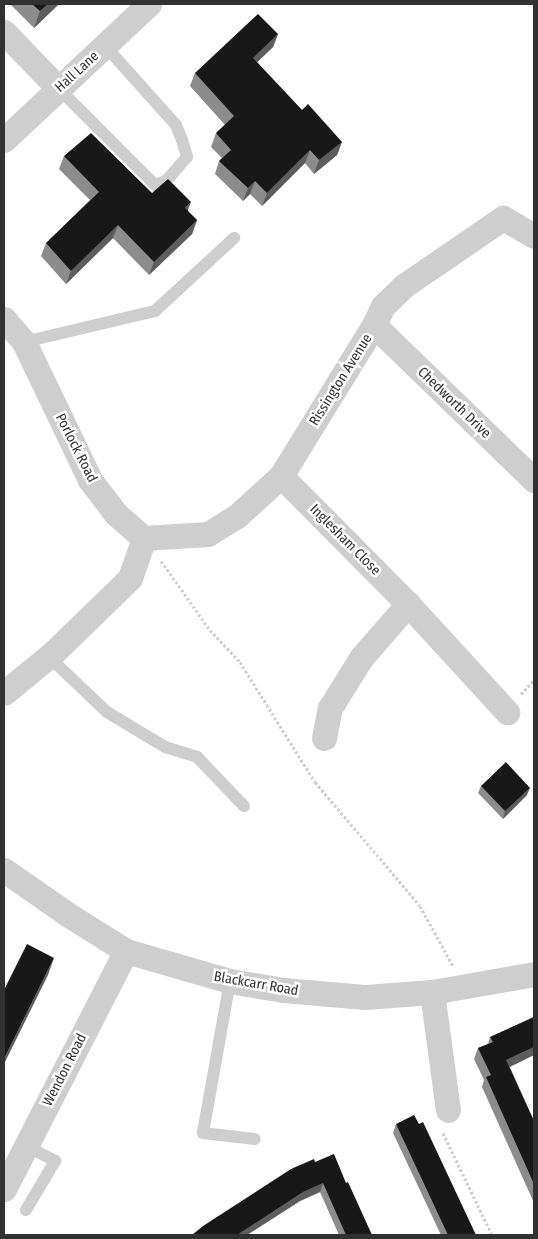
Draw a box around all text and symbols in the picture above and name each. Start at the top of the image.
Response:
street label: Hall Lane [52,48,102,96]
street label: Rissington Avenue [306,331,376,429]
street label: Chedworth Drive [414,364,494,442]
street label: Porlock Road [51,411,101,485]
street label: Inglesham Close [306,501,384,579]
street label: Blackcarr Road [213,968,299,1000]
street label: Wendon Road [40,1031,90,1109]

